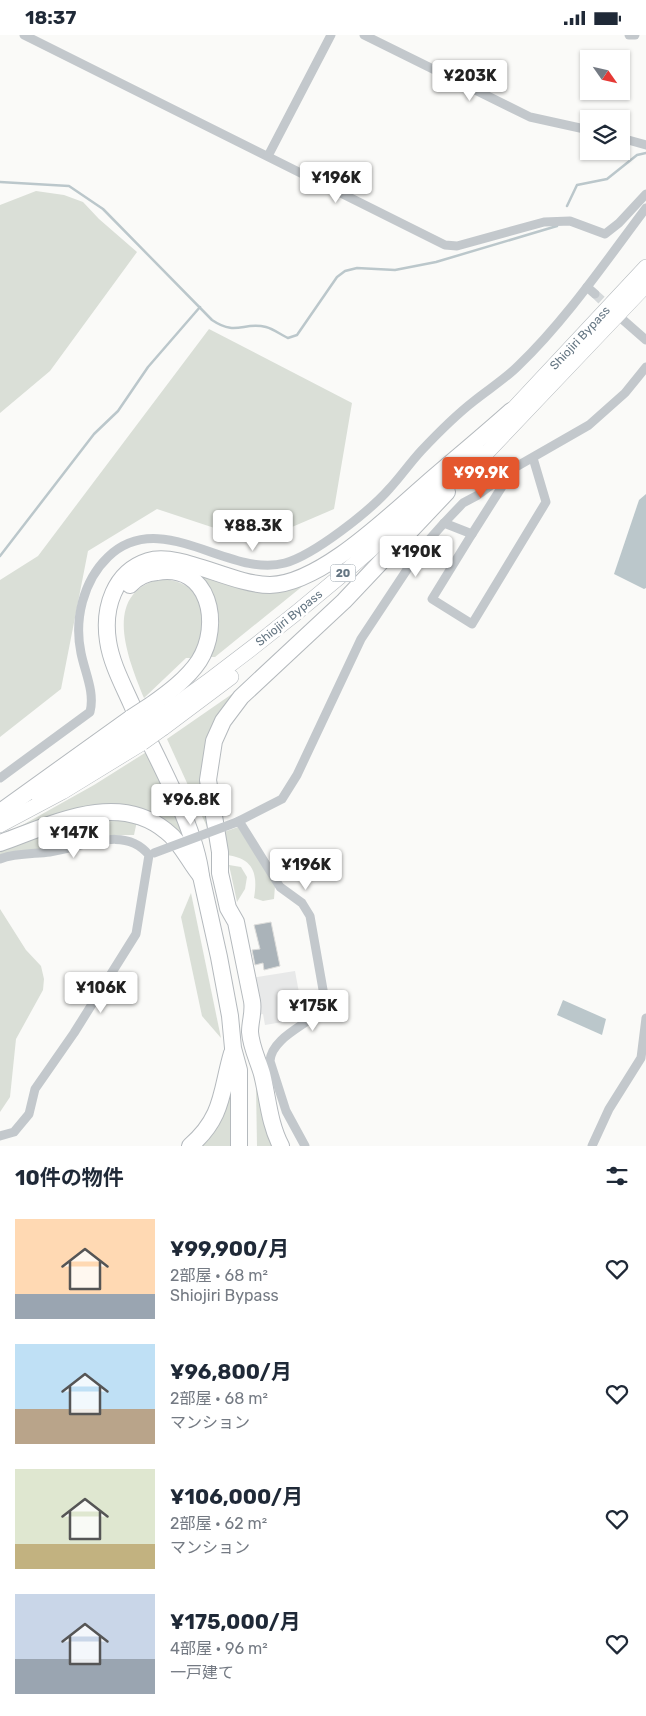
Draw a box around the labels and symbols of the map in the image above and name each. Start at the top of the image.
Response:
north arrow [580,50,630,100]
pin: ¥203K [435,59,505,102]
pin: ¥196K [301,161,371,204]
street label: Shiojiri Bypass [547,303,613,373]
pin: ¥99.9K [440,457,522,499]
pin: ¥88.3K [212,509,294,552]
pin: ¥190K [381,535,451,578]
road number: 20 [330,565,356,581]
street label: Shiojiri Bypass [253,587,325,649]
pin: ¥96.8K [150,783,232,826]
pin: ¥147K [39,817,109,859]
pin: ¥196K [271,849,341,891]
pin: ¥106K [66,971,136,1014]
pin: ¥175K [278,989,348,1032]

